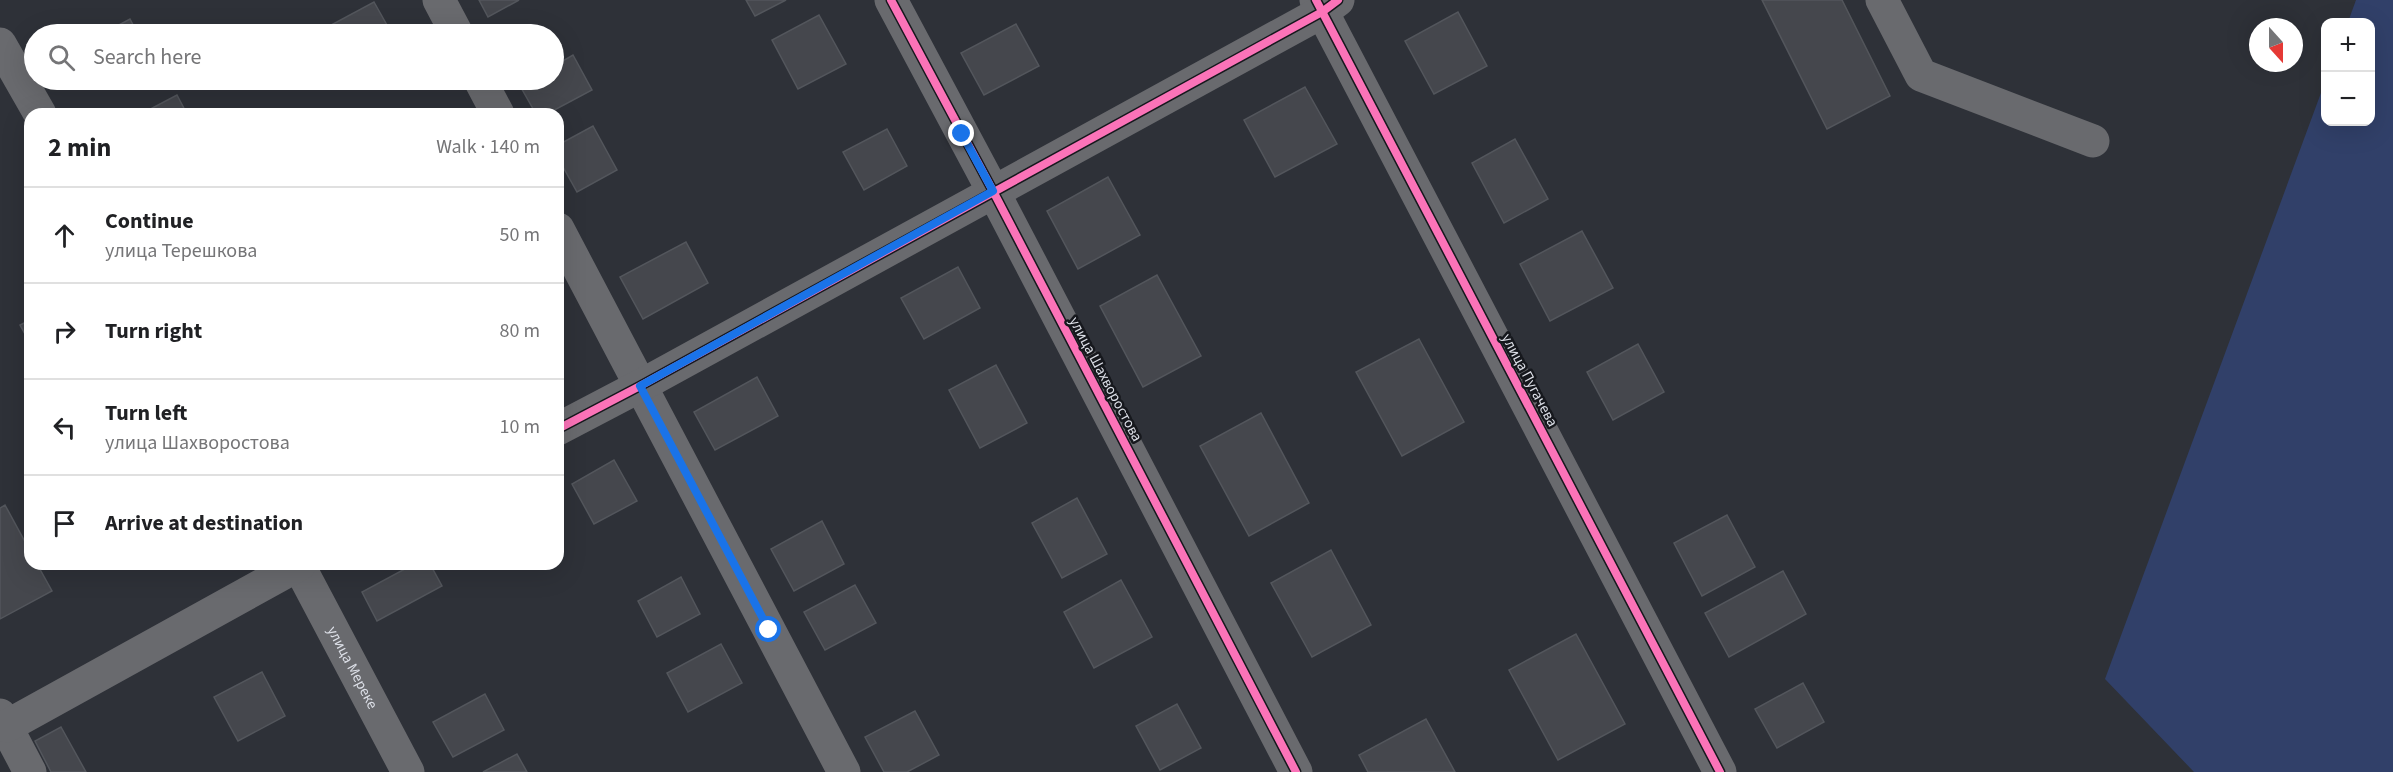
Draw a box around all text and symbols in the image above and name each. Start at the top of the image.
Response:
north arrow [2249,18,2303,72]
map controls [2321,18,2375,126]
button: + [2321,18,2375,72]
search box [24,24,564,90]
icon: search [45,41,78,74]
text: Search here [93,41,201,73]
button: − [2321,72,2375,126]
route end [948,120,974,146]
text: 2 min [48,129,111,166]
text: Walk · 140 m [436,133,540,161]
text: Continue [105,205,194,237]
icon: ahead [48,219,81,252]
text: 50 m [500,221,540,249]
text: улица Терешкова [105,237,257,265]
street label: улица Шахворостова [1064,313,1147,445]
icon: right [48,315,81,348]
text: Turn right [105,315,202,347]
text: 80 m [500,317,540,345]
street label: улица Пугачева [1496,330,1563,430]
text: Turn left [105,397,187,429]
icon: left [48,411,81,444]
text: 10 m [500,413,540,441]
text: улица Шахворостова [105,429,290,457]
icon: arrive [48,507,81,540]
text: Arrive at destination [105,507,303,539]
route start [755,616,781,642]
street label: улица Мереке [322,622,383,713]

